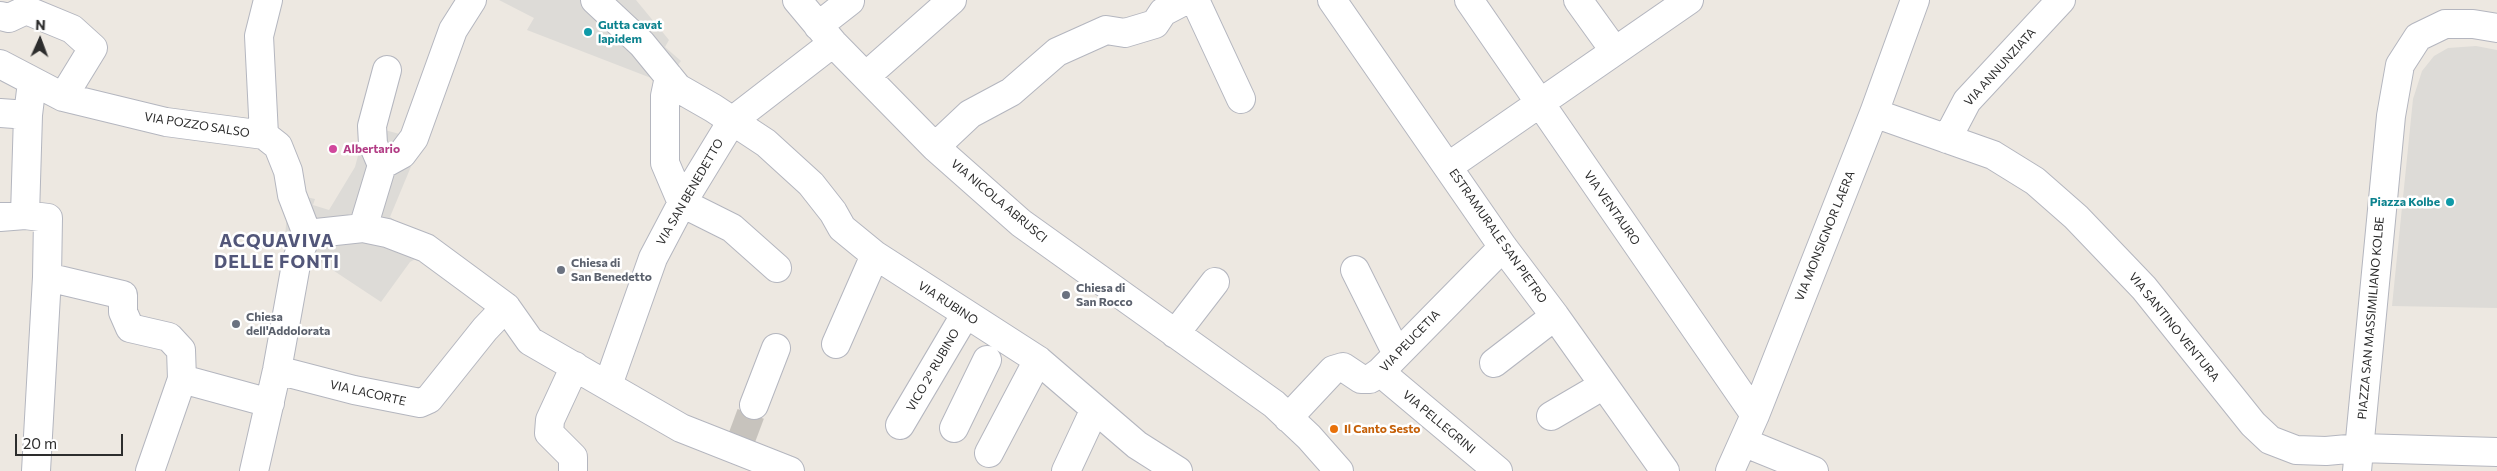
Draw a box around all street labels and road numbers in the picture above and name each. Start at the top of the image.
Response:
street label: VIA ANNUNZIATA [1961,25,2039,109]
street label: VIA POZZO SALSO [143,110,251,140]
street label: VIA SAN BENEDETTO [654,136,726,248]
street label: VIA NICOLA ABRUSCI [948,157,1050,245]
street label: ESTRAMURALE SAN PIETRO [1446,166,1550,306]
street label: VIA VENTAURO [1581,168,1643,248]
street label: VIA MONSIGNOR LAERA [1792,169,1858,303]
street label: PIAZZA SAN MASSIMILIANO KOLBE [2355,216,2387,420]
street label: VIA SANTINO VENTURA [2126,270,2222,384]
street label: VIA RUBINO [915,278,981,328]
street label: VIA PEUCETIA [1377,307,1443,375]
street label: VICO 2° RUBINO [903,326,963,414]
street label: VIA LACORTE [329,377,407,409]
street label: VIA PELLEGRINI [1400,387,1478,457]

